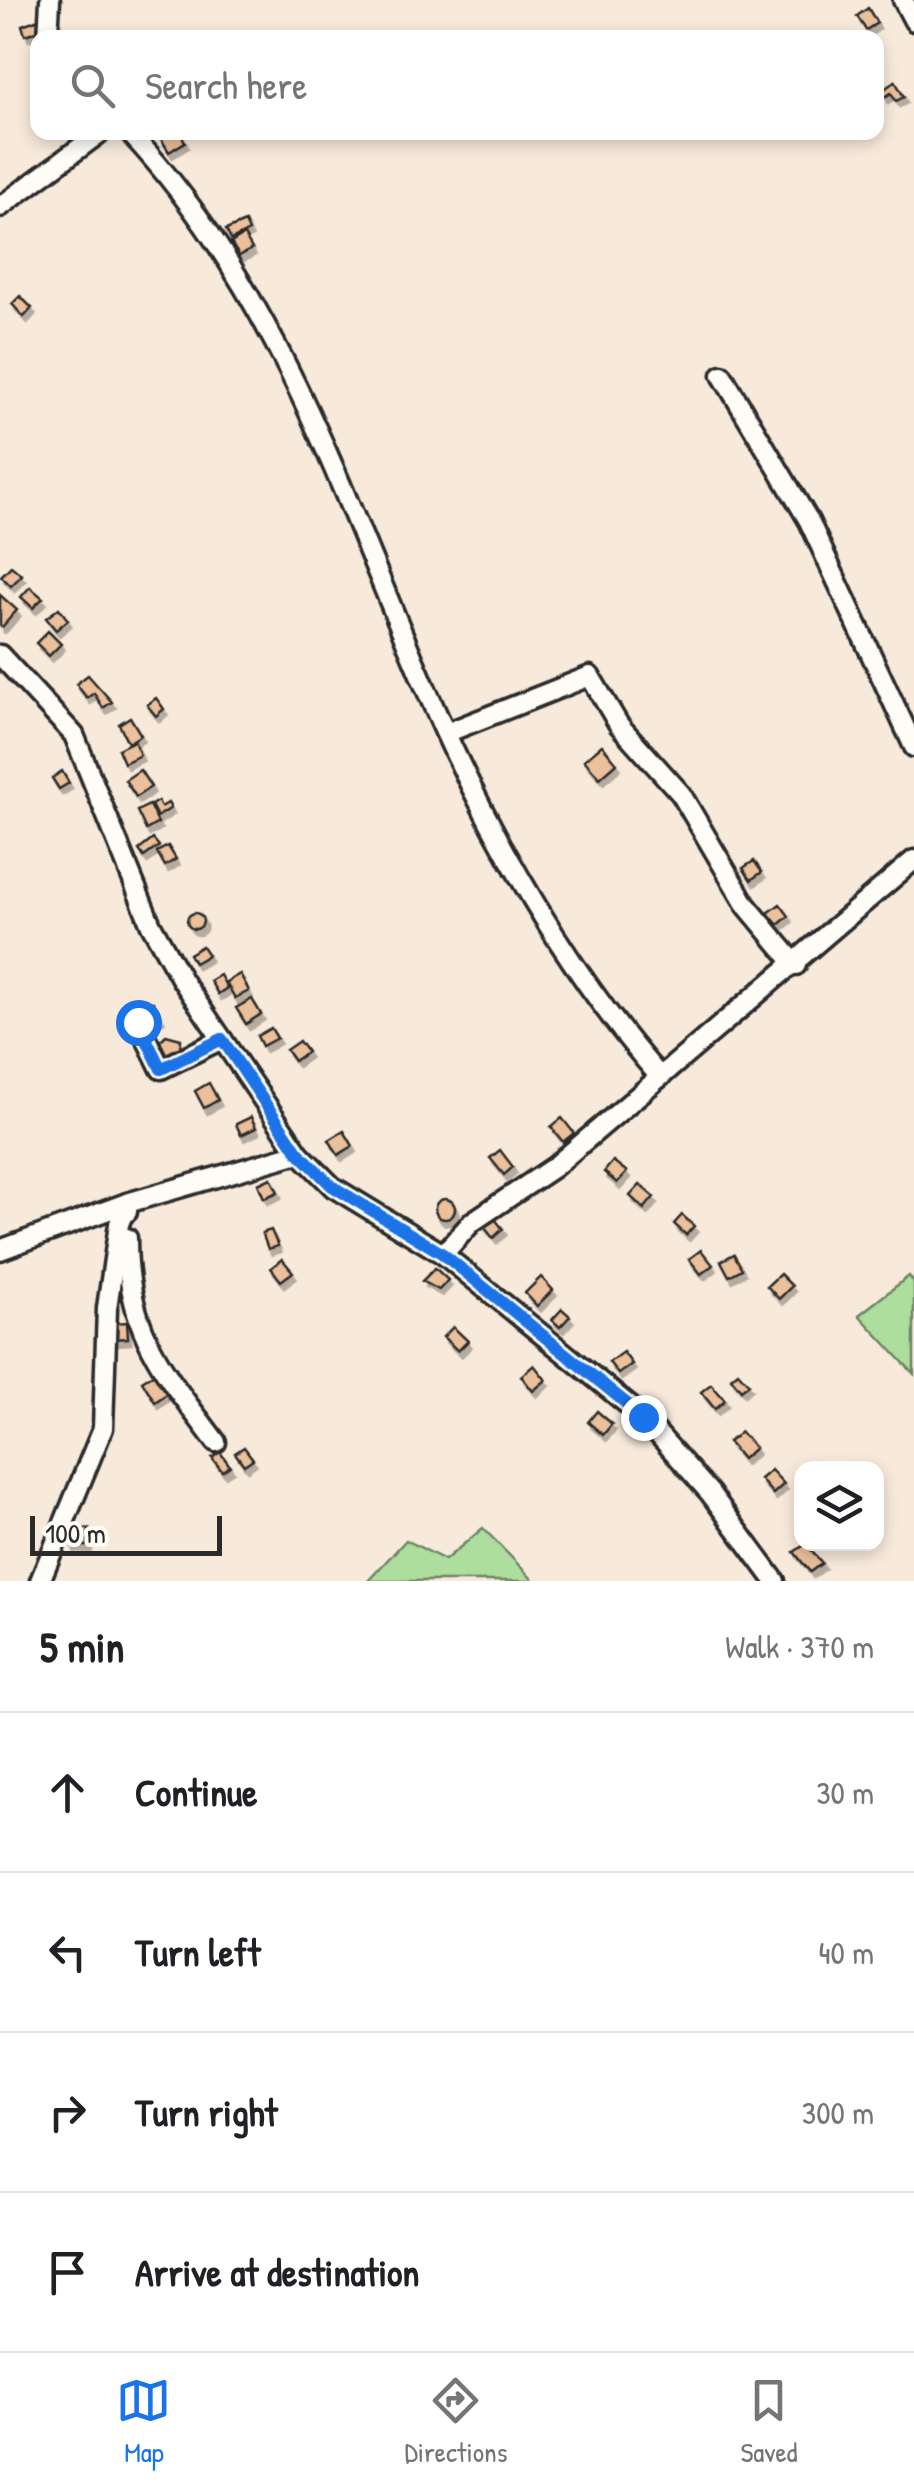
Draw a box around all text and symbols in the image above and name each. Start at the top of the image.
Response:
search box [30,30,884,140]
icon: search [65,58,120,113]
text: Search here [145,59,307,111]
route start [116,1000,162,1046]
route end [621,1395,667,1441]
map controls [794,1461,884,1551]
button: layers [794,1461,884,1551]
scale bar [30,1511,222,1556]
text: 100 m [45,1514,106,1552]
text: 5 min [40,1618,124,1675]
text: Walk · 370 m [725,1625,874,1668]
icon: ahead [40,1765,95,1820]
text: Continue [135,1766,257,1818]
text: 30 m [816,1771,874,1814]
icon: left [40,1925,95,1980]
text: Turn left [135,1926,260,1978]
text: 40 m [819,1931,874,1974]
icon: right [40,2085,95,2140]
text: Turn right [135,2086,278,2138]
text: 300 m [802,2091,874,2134]
icon: arrive [40,2245,95,2300]
text: Arrive at destination [135,2246,419,2298]
tab: Map [116,2373,171,2471]
tab: Directions [404,2373,507,2471]
tab: Saved [740,2373,798,2471]

